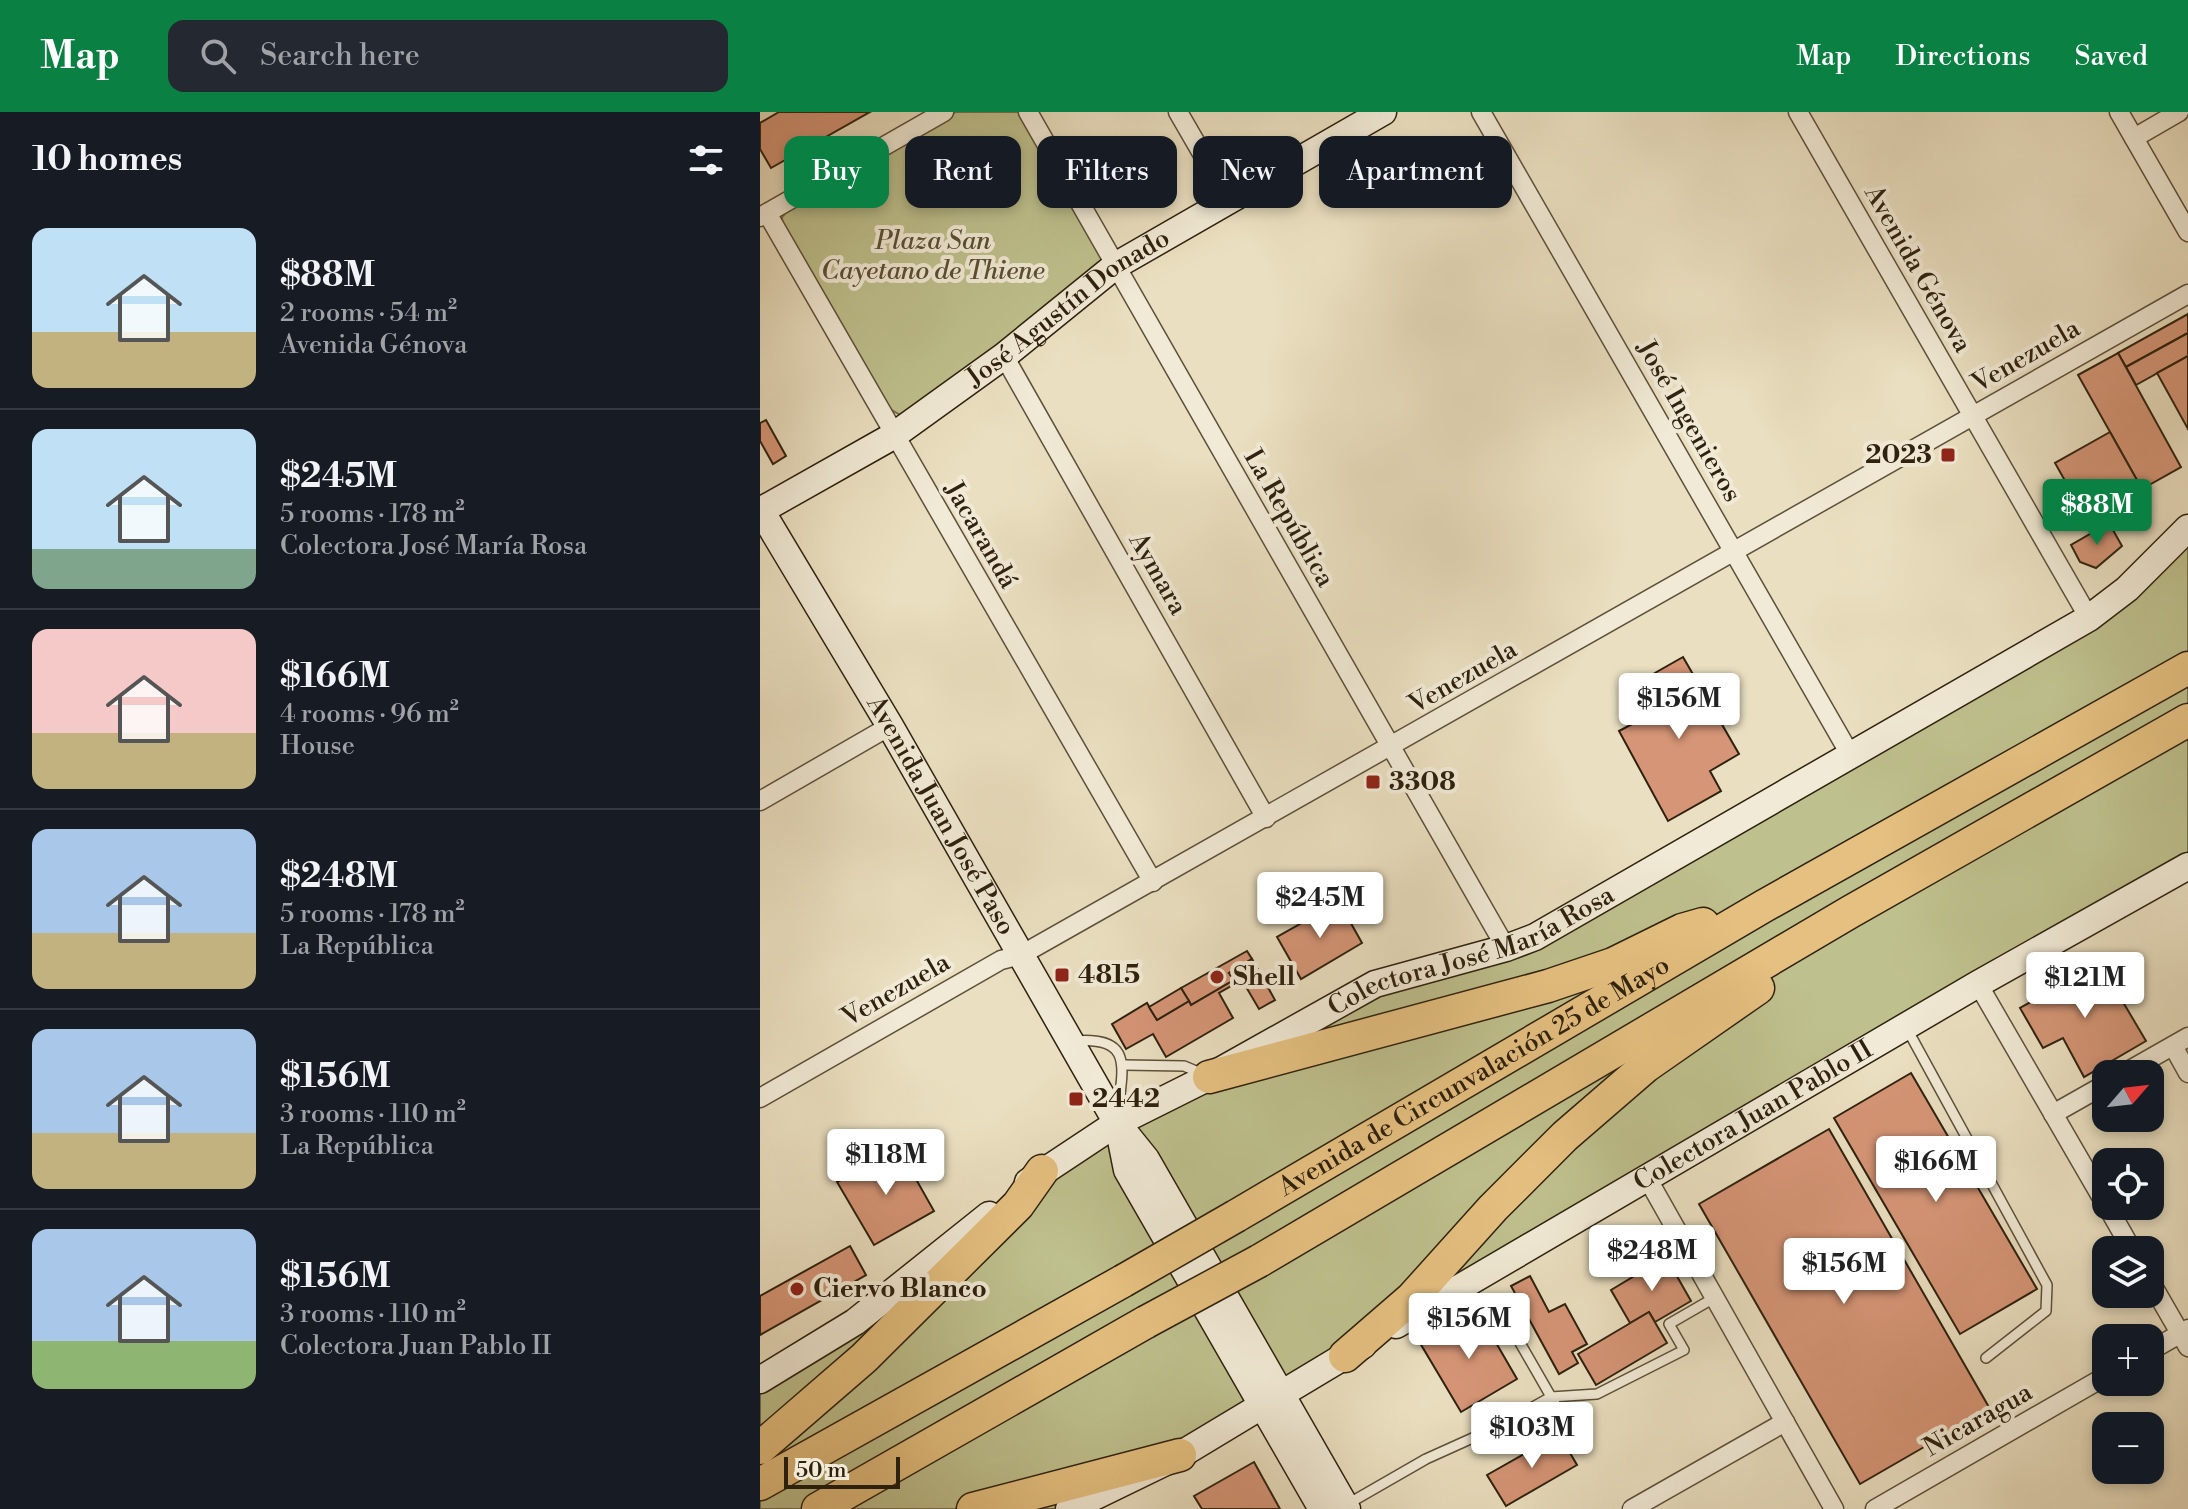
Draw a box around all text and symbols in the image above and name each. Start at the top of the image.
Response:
search box [168,20,728,92]
text: Map [40,33,120,80]
icon: search [196,34,240,78]
text: Search here [260,37,420,75]
text: Map [1796,39,1851,74]
text: Directions [1895,39,2030,74]
text: Saved [2074,39,2148,74]
chip: Buy [784,136,889,208]
chip: Rent [905,136,1021,208]
chip: Filters [1037,136,1177,208]
chip: New [1193,136,1303,208]
chip: Apartment [1319,136,1512,208]
icon: filters [684,138,728,182]
text: 10 homes [32,139,182,181]
street label: Avenida Génova [1857,179,1979,359]
street label: José Agustín Donado [959,222,1175,394]
park label: Plaza San Cayetano de Thiene [821,225,1045,287]
text: $88M [280,255,375,297]
icon: home [96,260,192,356]
text: 2 rooms · 54 m² [280,297,457,329]
street label: Venezuela [1965,312,2086,400]
text: Avenida Génova [280,329,468,361]
street label: José Ingenieros [1629,334,1748,508]
place label: 2023 [1865,439,1932,471]
street label: La República [1237,443,1342,593]
marker: 2023 [1939,446,1957,464]
text: $245M [280,456,397,498]
icon: home [96,461,192,557]
street label: Jacarandá [937,475,1025,595]
pin: $88M [2050,479,2144,547]
text: $88M [2061,489,2133,521]
text: 5 rooms · 178 m² [280,498,465,530]
street label: Aymara [1121,526,1195,621]
text: Colectora José María Rosa [280,530,587,562]
street label: Venezuela [1402,633,1523,721]
text: $166M [280,656,390,698]
icon: home [96,661,192,757]
pin: $156M [1623,673,1735,741]
text: $156M [1637,683,1721,715]
street label: Avenida Juan José Paso [859,689,1022,941]
text: 4 rooms · 96 m² [280,698,459,730]
text: House [280,730,355,762]
place label: 3308 [1389,766,1456,798]
marker: 3308 [1364,773,1382,791]
text: $248M [280,856,398,898]
icon: home [96,861,192,957]
pin: $245M [1264,872,1376,940]
street label: Colectora José María Rosa [1322,878,1621,1023]
text: $245M [1275,882,1365,914]
text: 5 rooms · 178 m² [280,898,465,930]
text: La República [280,930,434,962]
street label: Venezuela [835,946,956,1034]
street label: Avenida de Circunvalación 25 de Mayo [1272,949,1675,1204]
pin: $121M [2029,952,2141,1020]
place label: 4815 [1078,959,1140,991]
place label: Shell [1233,961,1295,993]
text: $121M [2044,962,2126,994]
marker: 4815 [1053,966,1071,984]
marker: Shell [1208,968,1226,986]
street label: Colectora Juan Pablo II [1628,1033,1879,1198]
text: $156M [280,1056,391,1098]
north arrow [2092,1060,2164,1132]
map controls [2092,1060,2164,1484]
icon: home [96,1061,192,1157]
place label: 2442 [1092,1083,1160,1115]
marker: 2442 [1067,1090,1085,1108]
text: 3 rooms · 110 m² [280,1098,466,1130]
pin: $118M [830,1129,942,1197]
text: La República [280,1130,434,1162]
pin: $166M [1880,1136,1992,1204]
text: $118M [845,1139,927,1171]
text: $166M [1894,1146,1978,1178]
button: locate [2092,1148,2164,1220]
pin: $248M [1596,1225,1708,1293]
text: $248M [1607,1235,1697,1267]
button: layers [2092,1236,2164,1308]
pin: $156M [1788,1238,1900,1306]
text: $156M [1802,1248,1886,1280]
text: $156M [280,1256,391,1298]
icon: home [96,1261,192,1357]
place label: Ciervo Blanco [813,1273,987,1305]
marker: Ciervo Blanco [788,1280,806,1298]
pin: $156M [1413,1293,1525,1361]
text: 3 rooms · 110 m² [280,1298,466,1330]
text: $156M [1427,1303,1511,1335]
button: + [2092,1324,2164,1396]
text: Colectora Juan Pablo II [280,1330,551,1362]
street label: Nicaragua [1918,1376,2039,1464]
pin: $103M [1476,1402,1588,1470]
text: $103M [1489,1412,1575,1444]
button: − [2092,1412,2164,1484]
scale bar [784,1453,900,1489]
text: 50 m [796,1457,847,1484]

